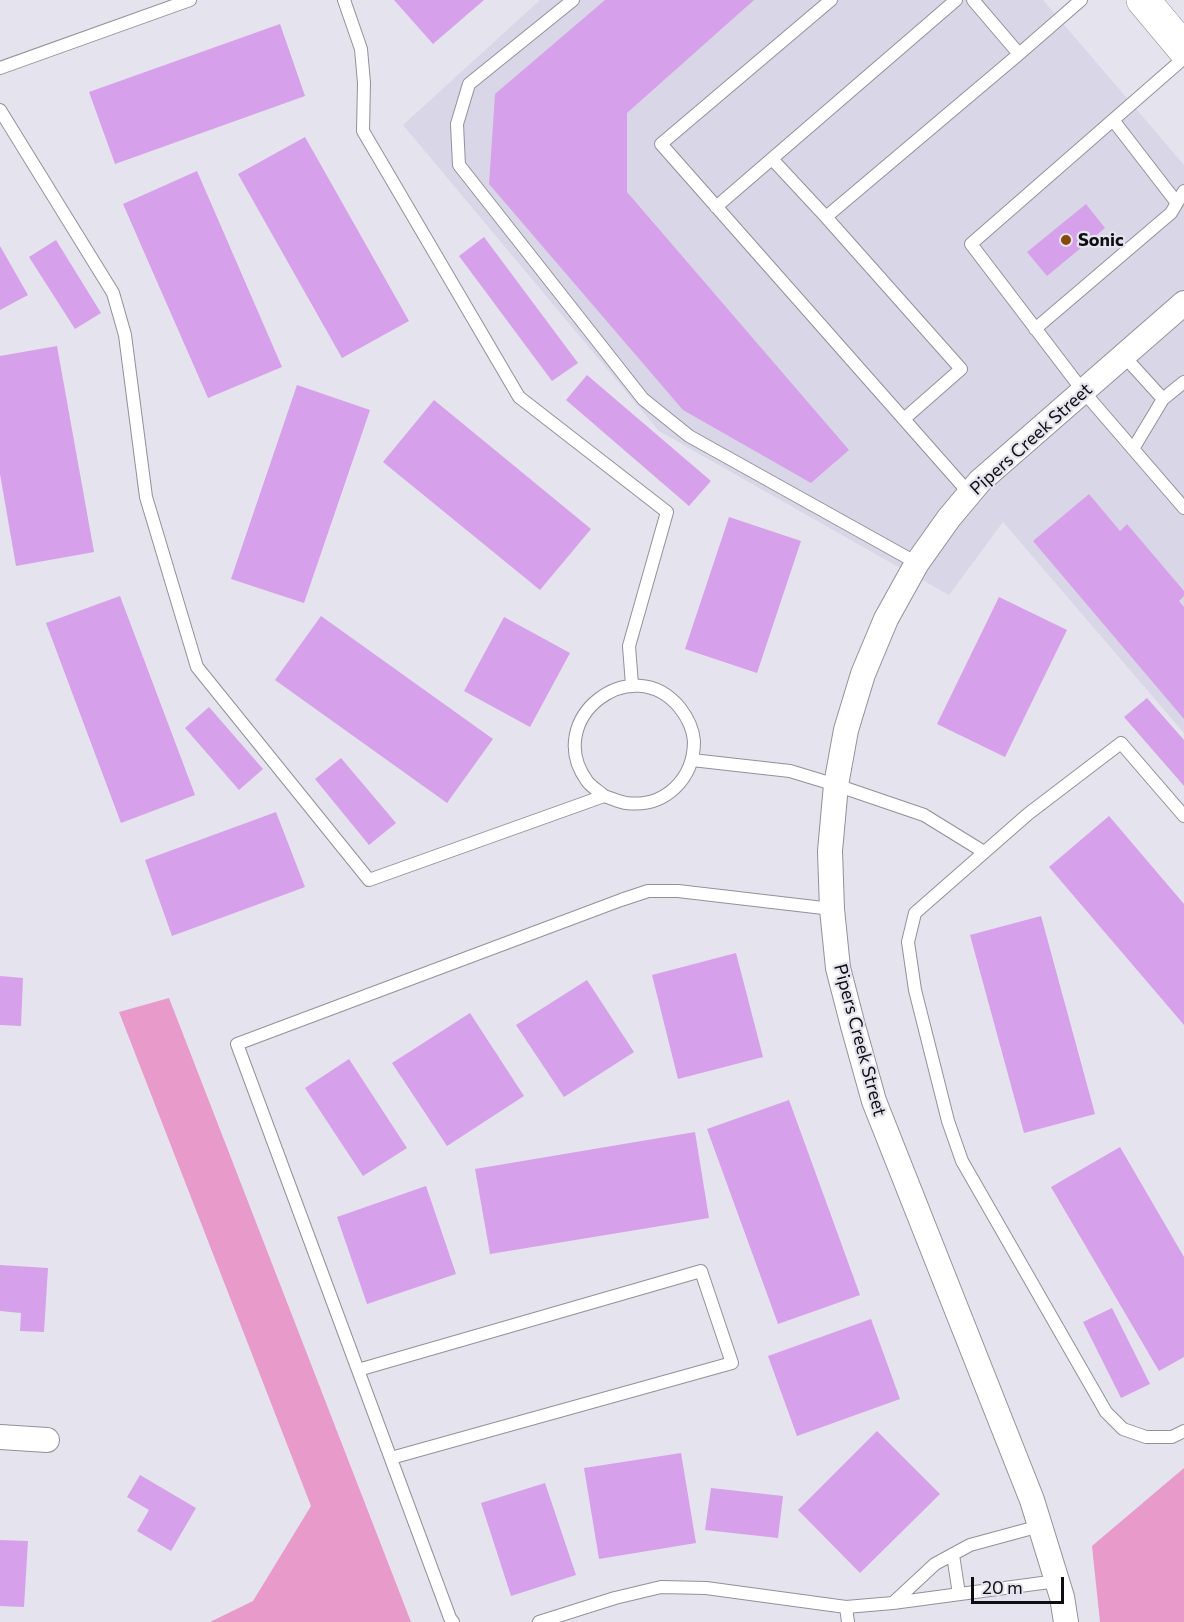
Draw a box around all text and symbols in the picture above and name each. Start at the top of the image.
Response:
place label: Sonic [1078,229,1124,251]
marker: Sonic [1059,233,1073,247]
street label: Pipers Creek Street [965,378,1097,500]
street label: Pipers Creek Street [829,961,891,1119]
scale bar [974,1565,1067,1603]
text: 20 m [982,1576,1023,1598]

